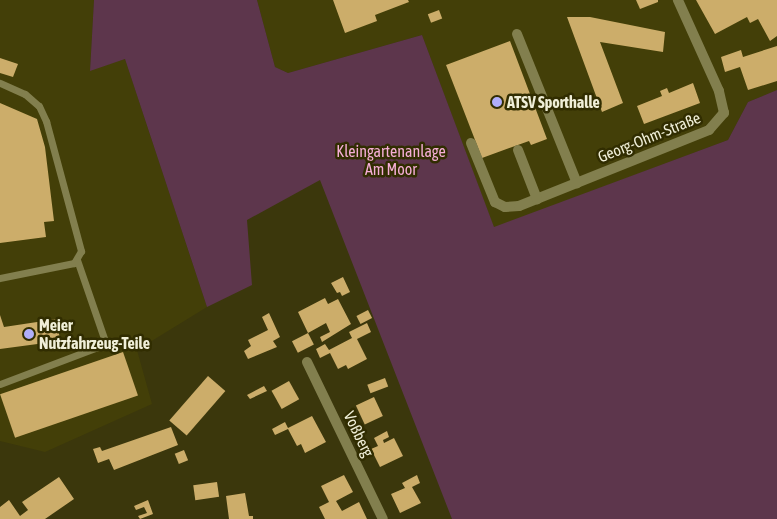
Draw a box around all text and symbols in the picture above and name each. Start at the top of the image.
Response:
place label: ATSV Sporthalle [507,92,600,112]
marker: ATSV Sporthalle [491,96,503,108]
street label: Georg-Ohm-Straße [595,108,703,166]
park label: Kleingartenanlage Am Moor [336,141,446,179]
place label: Meier Nutzfahrzeug-Teile [39,315,150,353]
marker: Meier Nutzfahrzeug-Teile [23,328,35,340]
street label: Voßberg [340,408,378,460]

